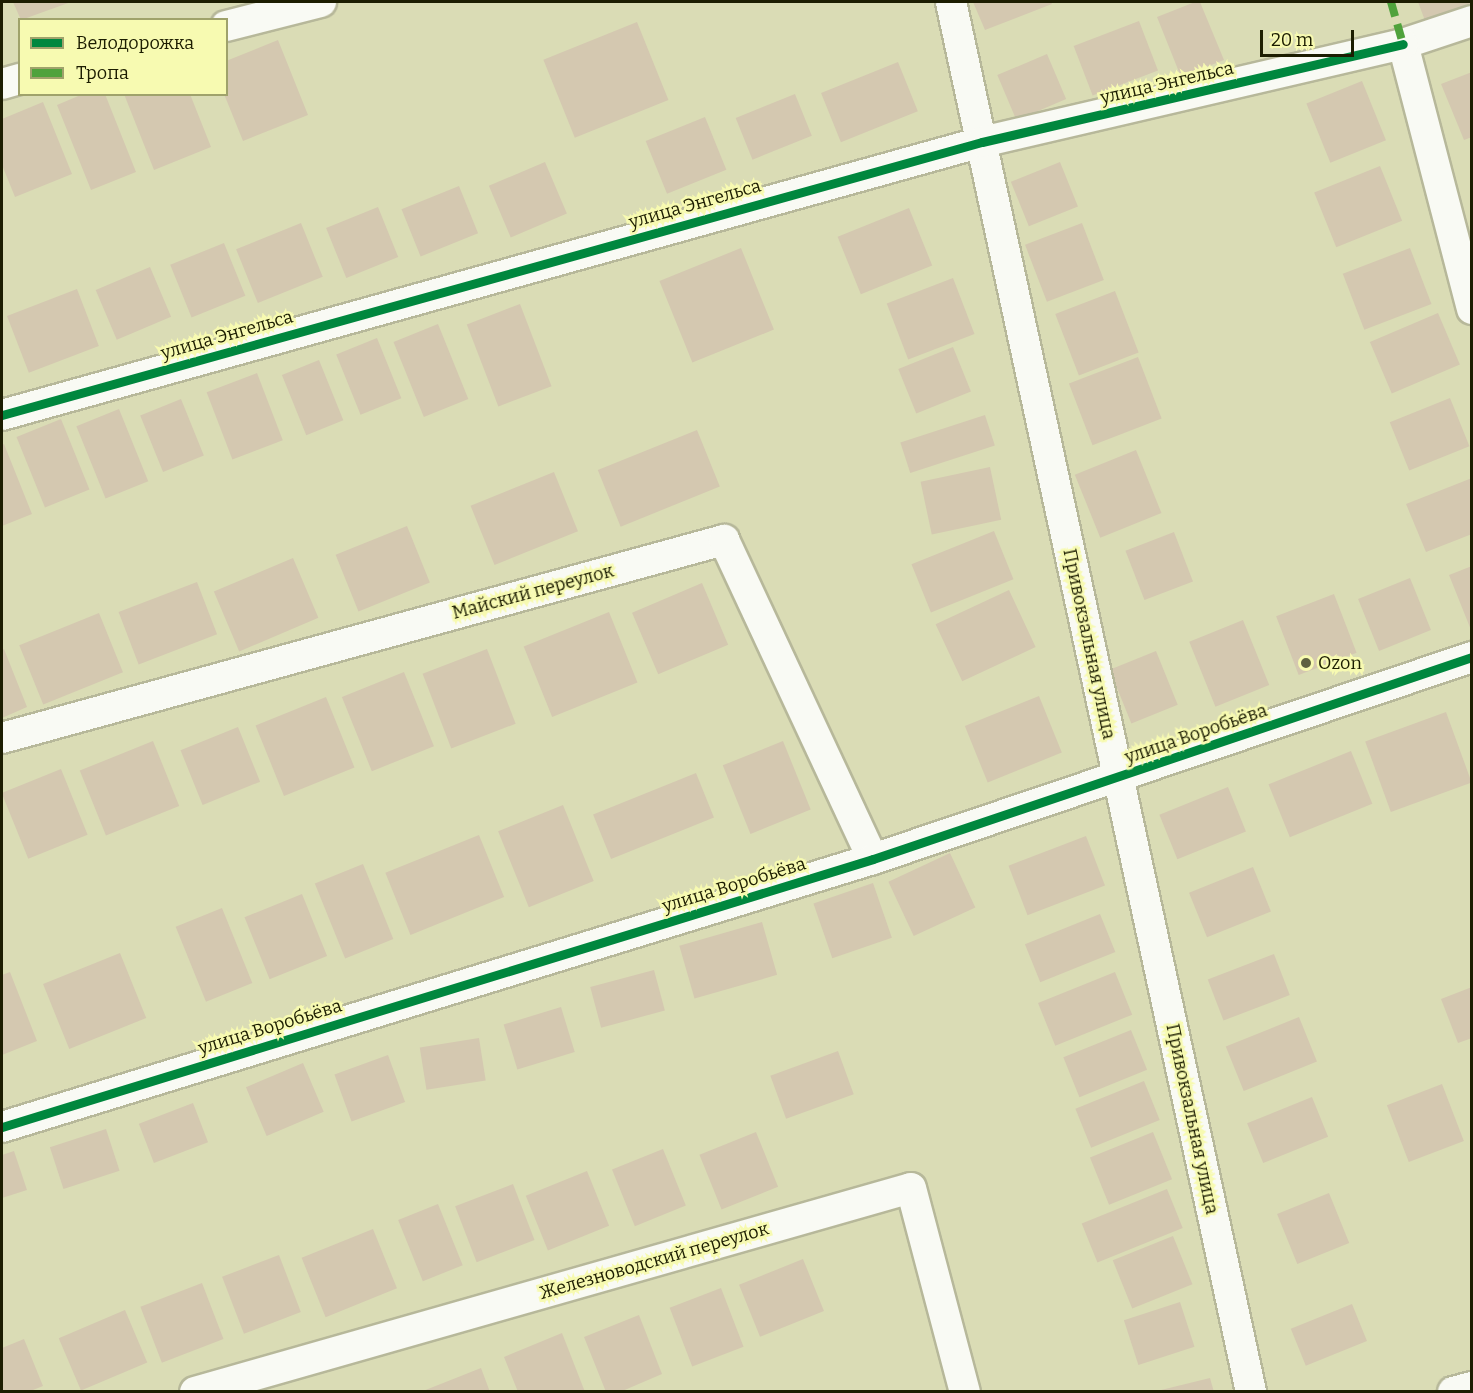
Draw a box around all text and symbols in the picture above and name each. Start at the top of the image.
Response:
legend [18,18,228,96]
scale bar [1263,18,1358,56]
text: 20 m [1271,29,1313,51]
text: Велодорожка [76,32,194,54]
street label: улица Энгельса [1098,57,1236,109]
text: Тропа [76,62,129,84]
street label: улица Энгельса [627,175,763,233]
street label: улица Энгельса [159,306,295,364]
street label: Привокзальная улица [1058,547,1120,741]
street label: Майский переулок [450,560,616,624]
place label: Ozon [1318,652,1362,674]
marker: Ozon [1299,656,1313,670]
street label: улица Воробьёва [1122,700,1270,768]
street label: улица Воробьёва [660,853,808,917]
street label: улица Воробьёва [196,995,344,1059]
street label: Привокзальная улица [1161,1022,1223,1216]
street label: Железноводский переулок [537,1218,771,1304]

